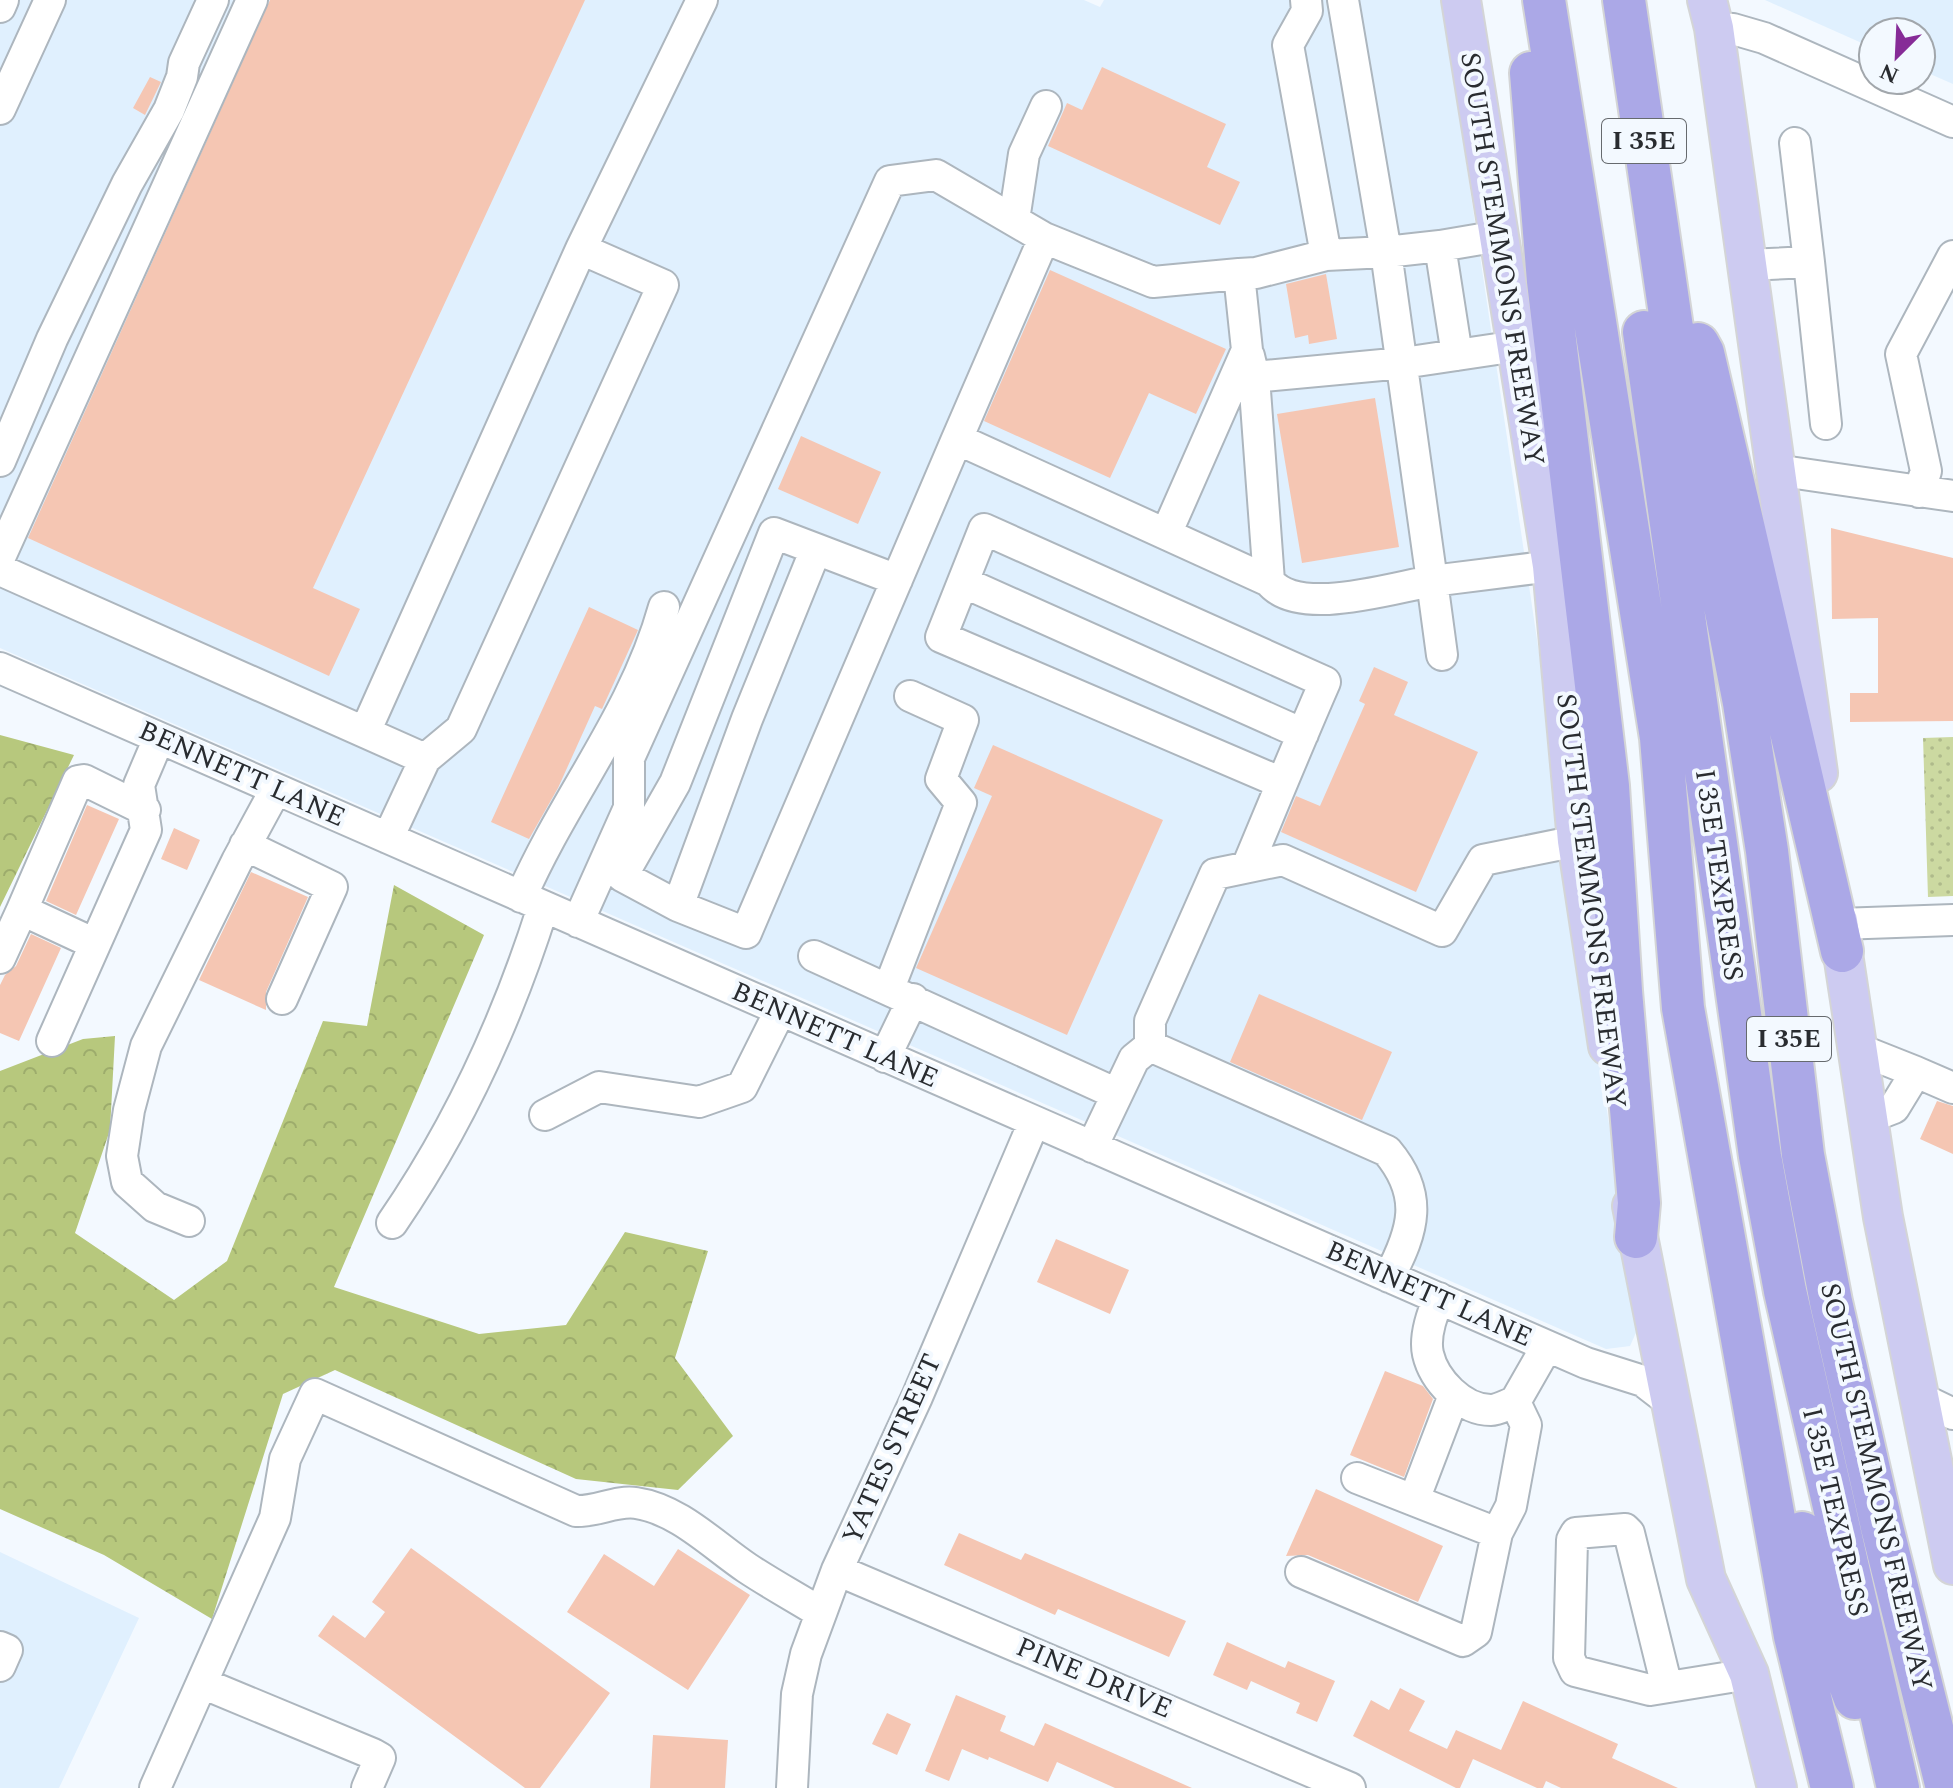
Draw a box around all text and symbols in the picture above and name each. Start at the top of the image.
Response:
north arrow [1857,16,1937,96]
street label: SOUTH STEMMONS FREEWAY [1448,49,1556,469]
text: N [1875,54,1904,92]
road number: I 35E [1602,119,1686,163]
street label: SOUTH STEMMONS FREEWAY [1544,691,1638,1111]
street label: BENNETT LANE [132,709,352,839]
street label: I 35E TEXPRESS [1683,766,1755,984]
street label: BENNETT LANE [725,970,945,1100]
road number: I 35E [1747,1017,1831,1061]
street label: BENNETT LANE [1319,1229,1539,1359]
street label: SOUTH STEMMONS FREEWAY [1808,1278,1944,1696]
street label: YATES STREET [831,1347,953,1551]
street label: I 35E TEXPRESS [1790,1403,1880,1621]
street label: PINE DRIVE [1009,1626,1179,1730]

